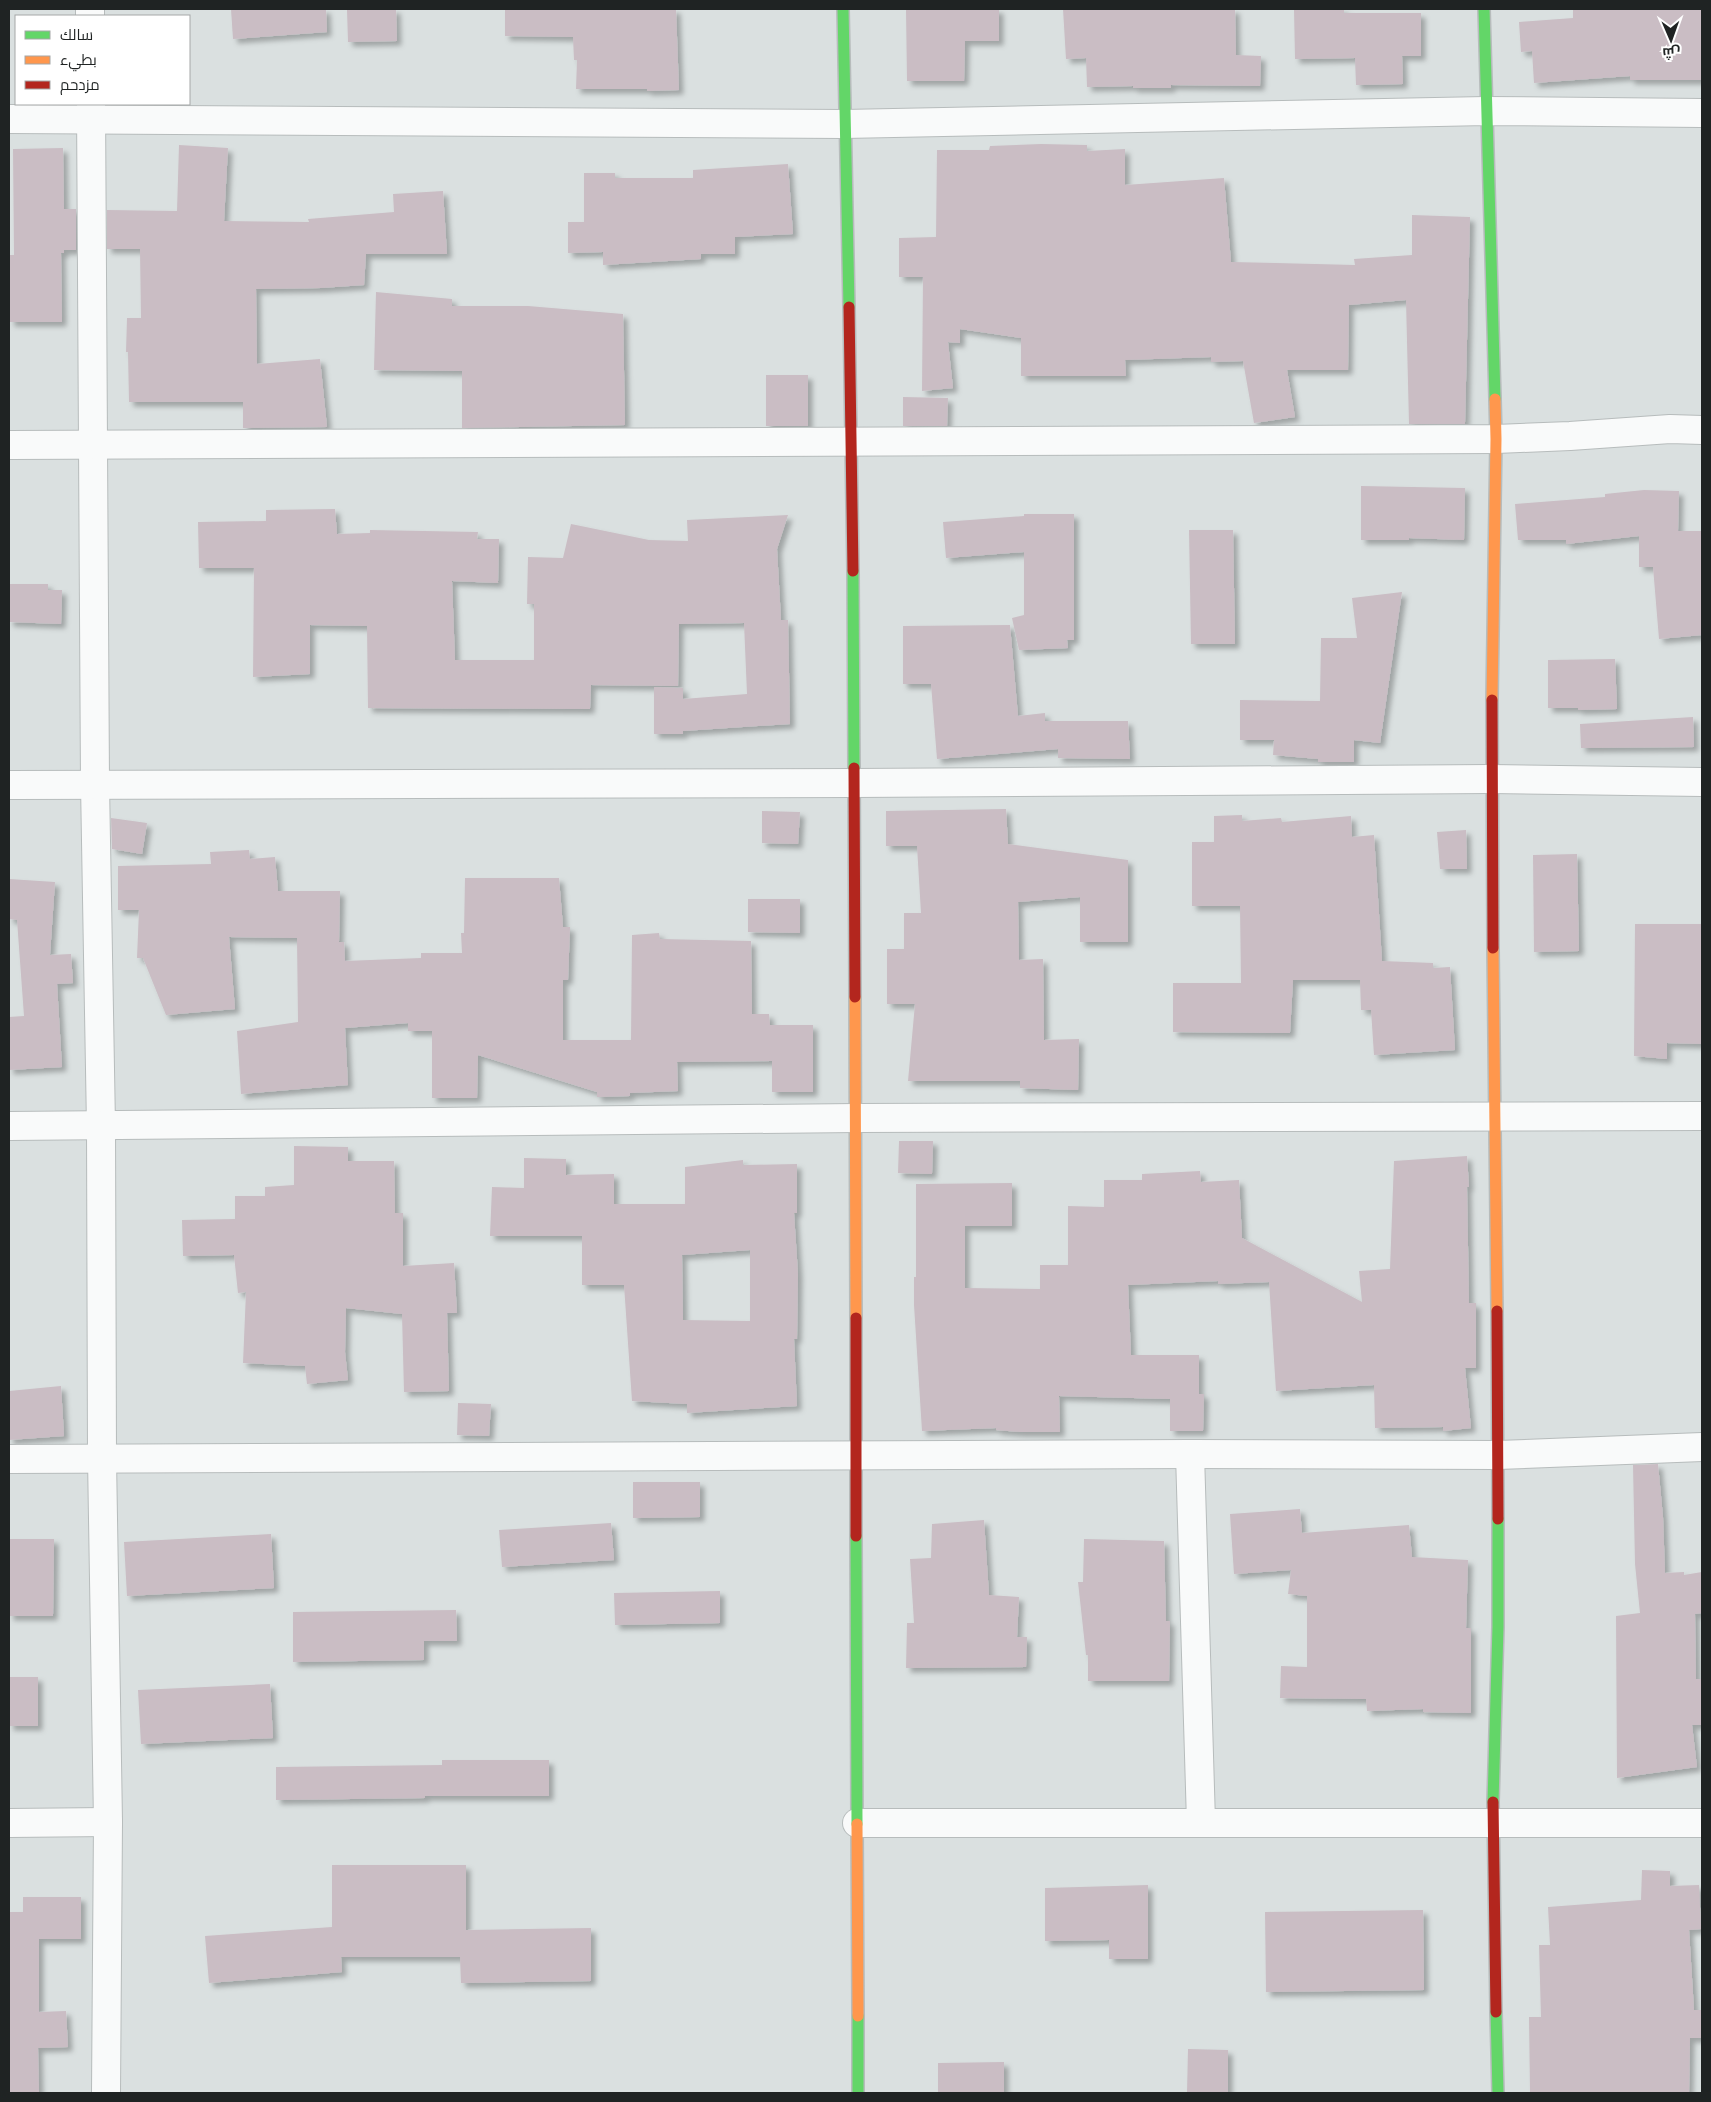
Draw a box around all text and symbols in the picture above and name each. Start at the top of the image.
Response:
legend [15,15,190,105]
north arrow [1646,15,1696,65]
text: سالك [60,22,93,45]
text: ش [1662,44,1681,64]
text: بطيء [60,47,97,72]
text: مزدحم [60,72,100,95]

